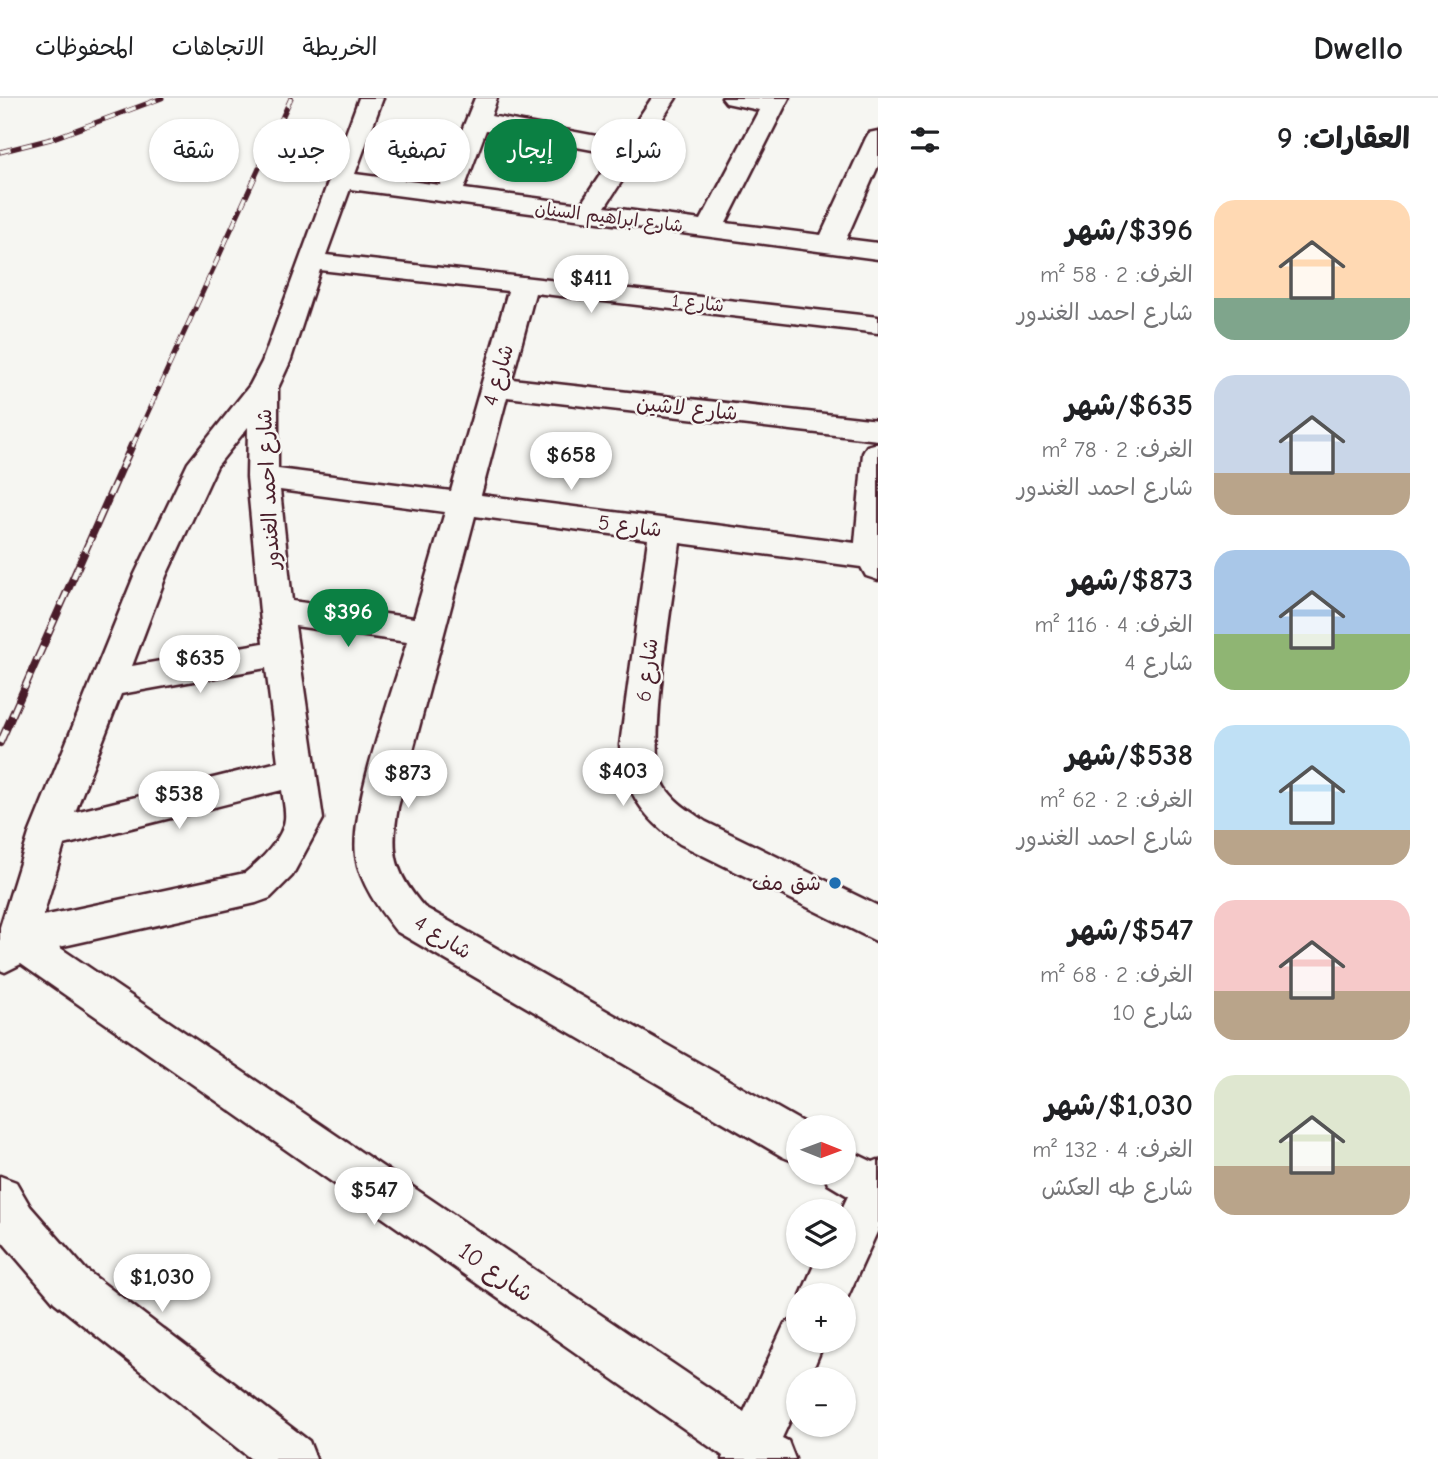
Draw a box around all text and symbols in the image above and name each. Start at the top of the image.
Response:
text: Dwello [1313,29,1403,67]
text: المحفوظات [35,33,134,61]
text: الاتجاهات [172,33,265,61]
text: الخريطة [303,33,377,61]
chip: شقة [149,119,239,182]
chip: جديد [253,119,350,182]
chip: تصفية [364,119,470,182]
chip: إيجار [484,119,577,182]
chip: شراء [591,119,686,182]
icon: filters [906,121,944,159]
text: العقارات: 9 [1277,121,1410,156]
street label: شارع ابراهيم السنان [533,198,684,240]
text: $396/شهر [1066,213,1193,248]
icon: home [1270,228,1354,312]
pin: $411 [550,256,632,315]
text: الغرف: 2 · 58 m² [1040,261,1193,288]
text: $411 [570,264,612,291]
street label: شارع 1 [671,290,725,318]
text: شارع احمد الغندور [1017,299,1193,326]
street label: شارع 4 [478,342,521,409]
text: $635/شهر [1066,388,1193,423]
street label: شارع لاشين [635,391,739,428]
icon: home [1270,403,1354,487]
street label: شارع احمد الغندور [252,408,287,572]
pin: $658 [530,432,612,492]
text: الغرف: 2 · 78 m² [1042,436,1193,463]
text: $658 [546,441,596,468]
text: شارع احمد الغندور [1017,474,1193,501]
street label: شارع 5 [596,510,663,545]
text: $873/شهر [1068,563,1193,598]
icon: home [1270,578,1354,662]
pin: $396 [307,589,389,649]
text: $396 [323,598,373,625]
text: الغرف: 4 · 116 m² [1034,611,1193,638]
pin: $635 [159,636,241,695]
street label: شارع 6 [631,637,666,704]
text: $635 [175,644,225,671]
text: شارع 4 [1124,649,1193,676]
text: $538/شهر [1066,738,1193,773]
pin: $403 [582,748,664,808]
pin: $873 [367,750,449,810]
icon: home [1270,753,1354,837]
text: $403 [598,757,648,784]
text: $873 [384,759,432,786]
pin: $538 [138,772,220,831]
text: $538 [154,780,204,807]
text: الغرف: 2 · 62 m² [1040,786,1193,813]
text: شارع احمد الغندور [1017,824,1193,851]
place label: شق مف [752,871,821,895]
marker: شق مف [827,875,843,891]
street label: شارع 4 [408,910,476,966]
text: $547/شهر [1068,913,1193,948]
icon: home [1270,928,1354,1012]
text: الغرف: 2 · 68 m² [1040,961,1193,988]
text: شارع 10 [1112,999,1193,1026]
text: $1,030/شهر [1045,1088,1193,1123]
icon: home [1270,1103,1354,1187]
north arrow [786,1115,856,1185]
map controls [786,1115,856,1437]
text: الغرف: 4 · 132 m² [1032,1136,1193,1163]
pin: $547 [333,1168,415,1227]
text: شارع طه العكش [1041,1174,1193,1201]
text: $547 [350,1176,398,1203]
button: layers [786,1199,856,1269]
street label: شارع 10 [452,1236,538,1310]
pin: $1,030 [105,1254,219,1314]
text: $1,030 [130,1263,194,1290]
button: + [786,1283,856,1353]
button: − [786,1367,856,1437]

